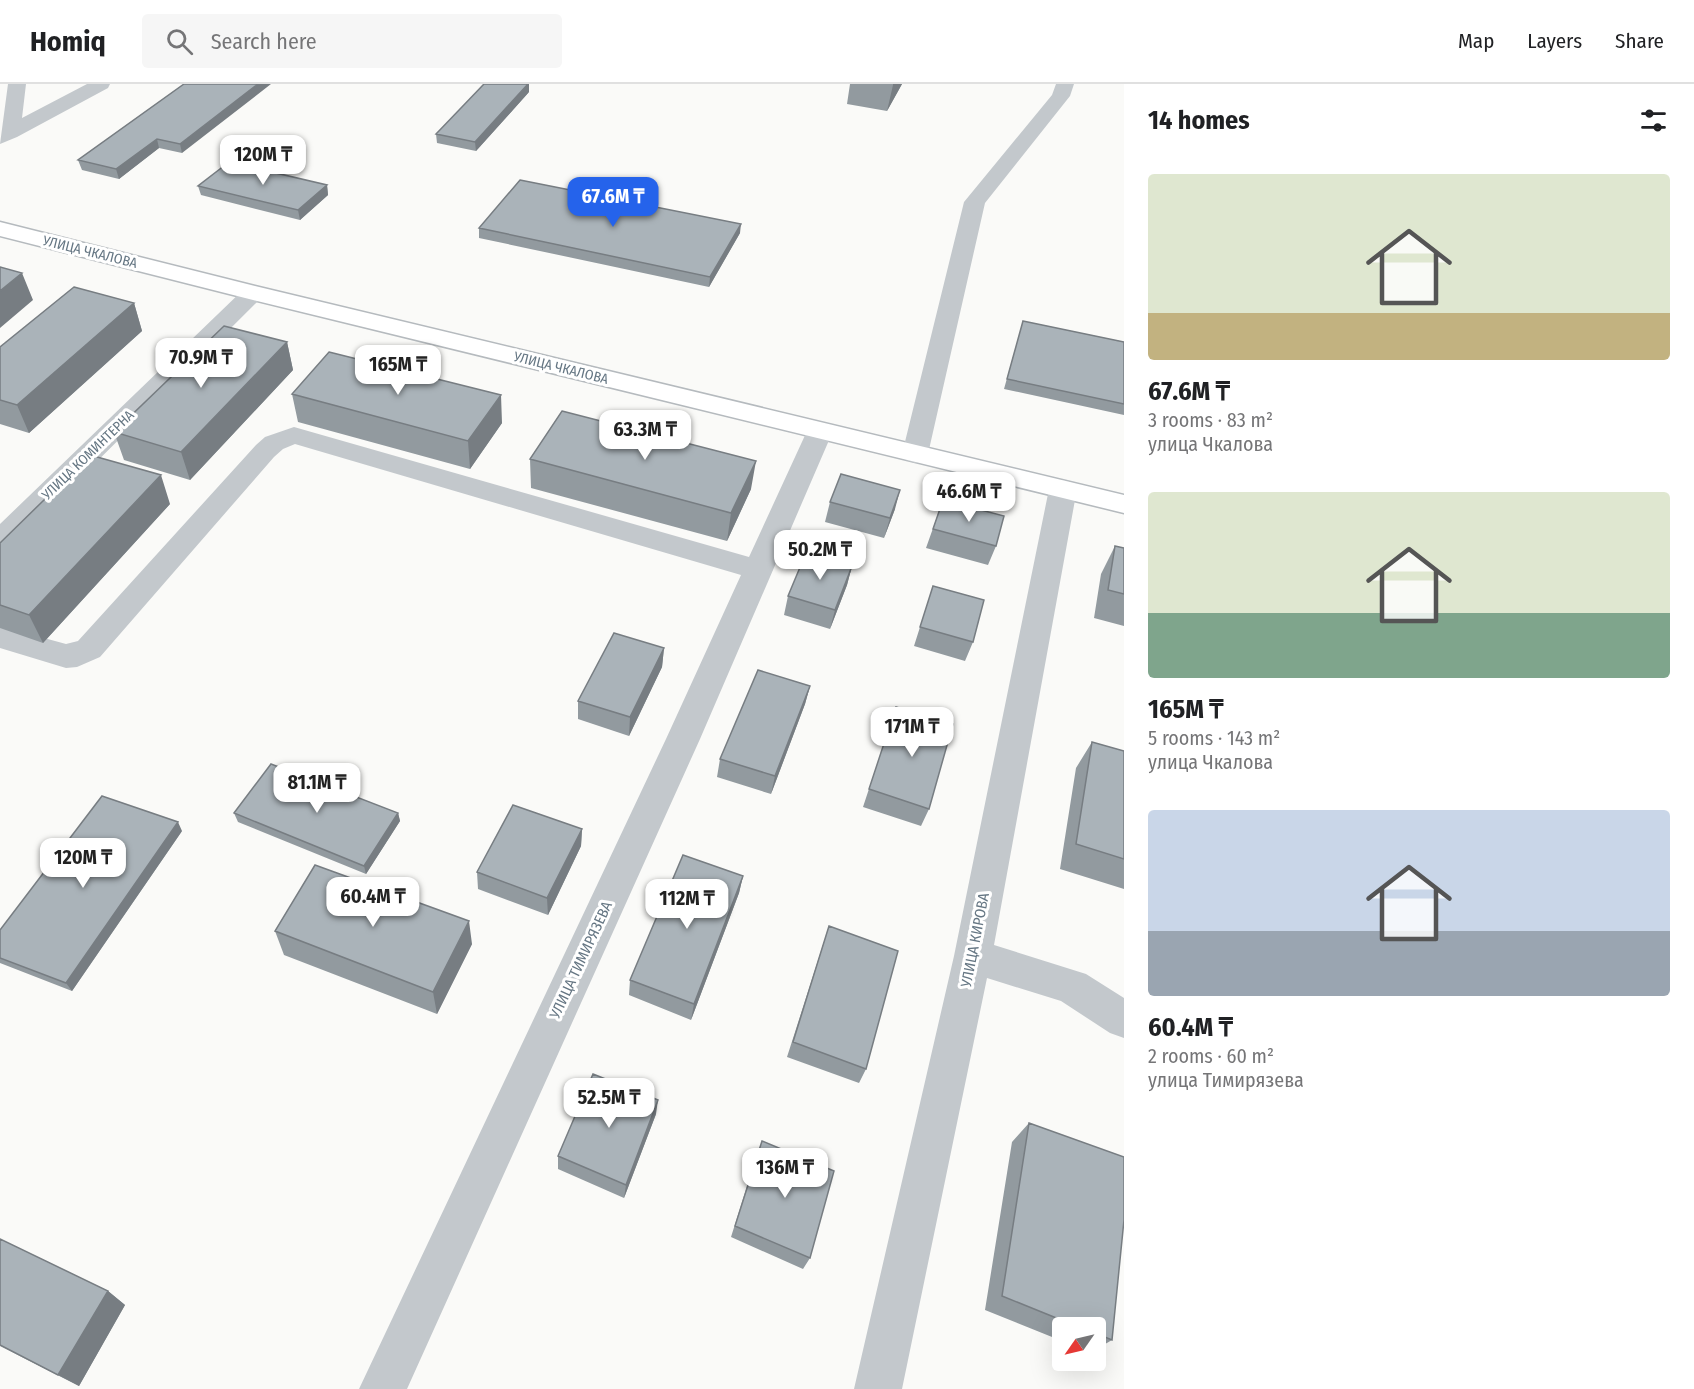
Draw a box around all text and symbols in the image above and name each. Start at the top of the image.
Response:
search box [142,14,562,68]
text: Homiq [30,25,106,58]
icon: search [163,25,196,58]
text: Search here [211,28,317,55]
text: Map [1458,28,1494,54]
text: Layers [1527,28,1582,54]
text: Share [1615,28,1664,54]
icon: filters [1637,104,1670,137]
text: 14 homes [1148,105,1250,136]
pin: 120M ₸ [214,135,312,186]
text: 120M ₸ [234,142,292,166]
pin: 67.6M ₸ [558,177,668,228]
text: 67.6M ₸ [582,184,644,208]
icon: home [1355,213,1463,321]
street label: УЛИЦА ЧКАЛОВА [40,232,140,272]
pin: 70.9M ₸ [146,338,256,389]
text: 70.9M ₸ [169,345,233,369]
pin: 165M ₸ [349,345,447,396]
street label: УЛИЦА ЧКАЛОВА [511,348,611,388]
text: 165M ₸ [369,352,427,376]
text: 67.6M ₸ [1148,376,1230,407]
street label: УЛИЦА КОМИНТЕРНА [38,406,138,504]
text: 3 rooms · 83 m² [1148,408,1273,432]
pin: 63.3M ₸ [590,410,700,461]
text: 63.3M ₸ [613,417,677,441]
text: улица Чкалова [1148,432,1273,456]
pin: 46.6M ₸ [914,472,1024,523]
text: 46.6M ₸ [936,479,1002,503]
pin: 50.2M ₸ [765,530,875,581]
icon: home [1355,531,1463,639]
text: 50.2M ₸ [788,537,852,561]
text: 165M ₸ [1148,694,1224,725]
pin: 171M ₸ [863,707,961,758]
text: 171M ₸ [885,714,939,738]
text: 5 rooms · 143 m² [1148,726,1280,750]
text: улица Чкалова [1148,750,1273,774]
pin: 81.1M ₸ [262,763,372,814]
text: 81.1M ₸ [287,770,347,794]
pin: 120M ₸ [34,838,132,889]
text: 120M ₸ [54,845,112,869]
icon: home [1355,849,1463,957]
pin: 60.4M ₸ [318,877,428,928]
pin: 112M ₸ [638,879,736,930]
text: 60.4M ₸ [340,884,406,908]
text: 112M ₸ [659,886,715,910]
street label: УЛИЦА КИРОВА [957,891,993,990]
street label: УЛИЦА ТИМИРЯЗЕВА [545,898,616,1022]
text: 60.4M ₸ [1148,1012,1233,1043]
text: 2 rooms · 60 m² [1148,1044,1274,1068]
text: улица Тимирязева [1148,1068,1304,1092]
pin: 52.5M ₸ [554,1078,664,1129]
text: 52.5M ₸ [578,1085,640,1109]
pin: 136M ₸ [736,1148,834,1199]
text: 136M ₸ [756,1155,814,1179]
north arrow [1052,1317,1106,1371]
map controls [1052,1317,1106,1371]

